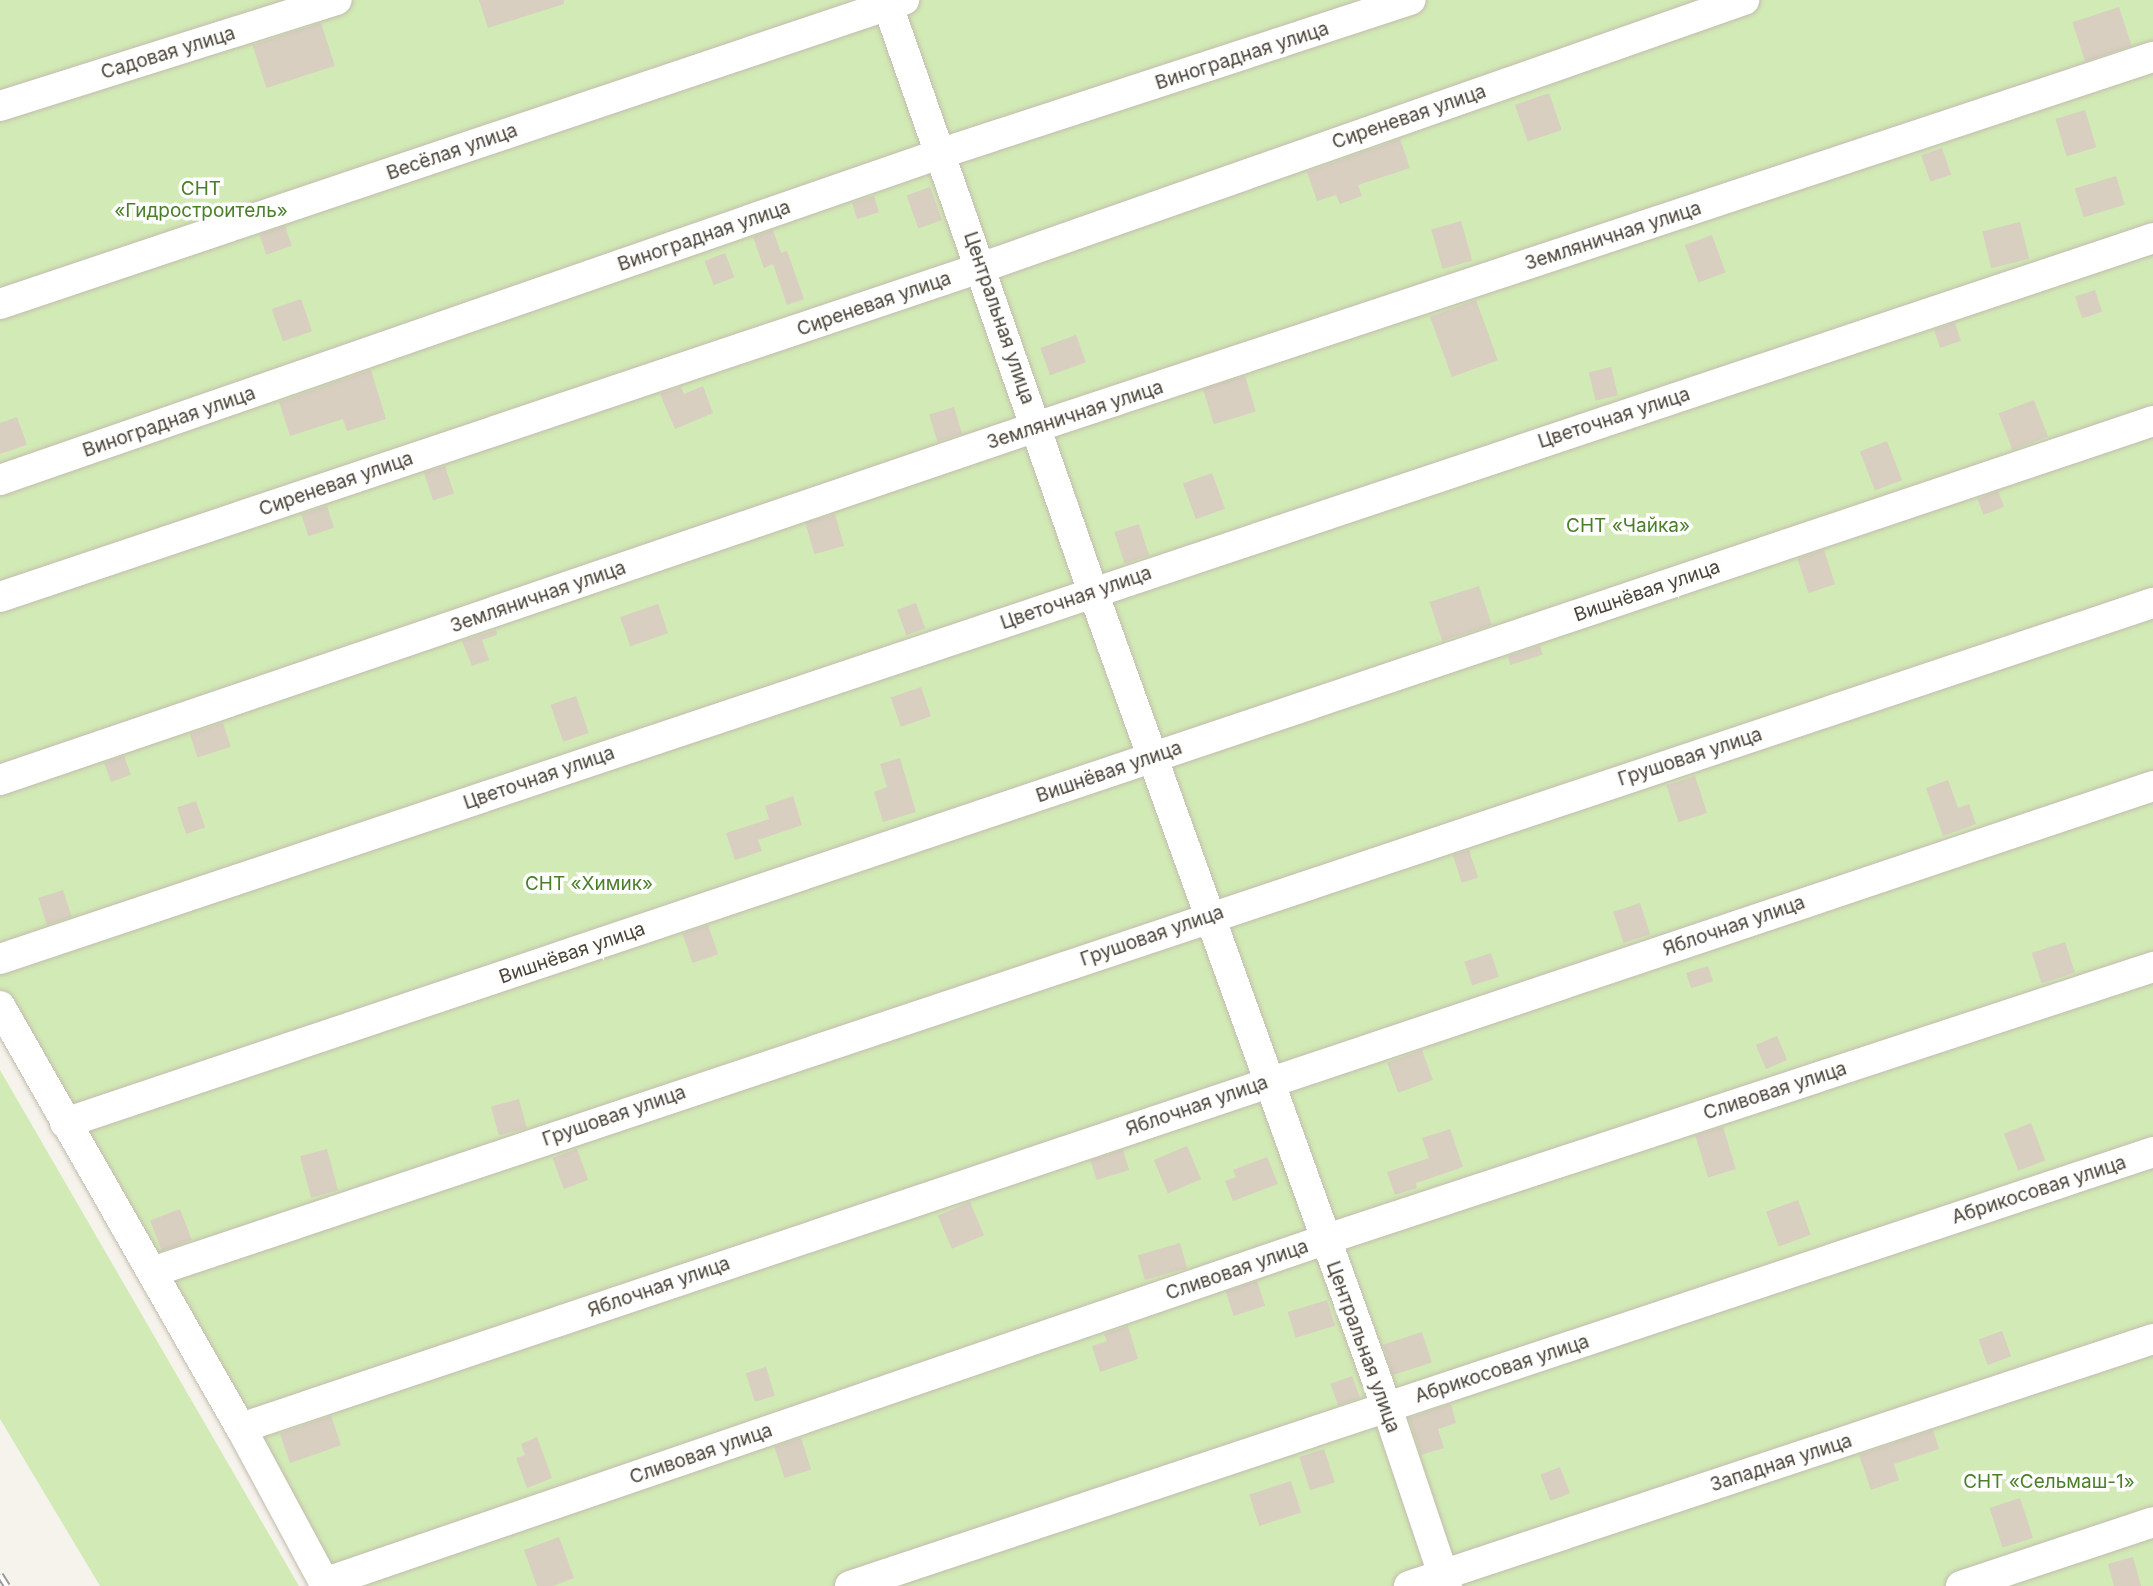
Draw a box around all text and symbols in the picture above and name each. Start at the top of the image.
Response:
street label: Виноградная улица [1152,17,1332,95]
street label: Садовая улица [98,22,238,84]
street label: Сиреневая улица [1329,80,1489,154]
street label: Весёлая улица [384,119,520,185]
park label: СНТ «Гидростроитель» [114,178,288,222]
street label: Виноградная улица [615,196,793,276]
street label: Земляничная улица [1522,197,1704,275]
street label: Центральная улица [959,229,1039,407]
street label: Сиреневая улица [794,267,954,341]
street label: Земляничная улица [984,376,1166,454]
street label: Виноградная улица [80,382,258,462]
street label: Цветочная улица [1535,383,1693,453]
street label: Сиреневая улица [256,447,416,521]
park label: СНТ «Чайка» [1566,515,1690,537]
street label: Вишнёвая улица [1571,555,1723,627]
street label: Земляничная улица [447,556,629,638]
street label: Цветочная улица [997,561,1155,635]
street label: Грушовая улица [1615,723,1765,791]
street label: Вишнёвая улица [1033,736,1185,808]
street label: Цветочная улица [460,741,618,815]
park label: СНТ «Химик» [525,873,653,895]
street label: Яблочная улица [1660,891,1808,961]
street label: Грушовая улица [1077,901,1227,971]
street label: Вишнёвая улица [496,917,648,989]
street label: Сливовая улица [1700,1057,1850,1125]
street label: Яблочная улица [1123,1071,1271,1141]
street label: Грушовая улица [539,1081,689,1151]
street label: Абрикосовая улица [1949,1151,2129,1229]
street label: Сливовая улица [1163,1235,1311,1305]
street label: Яблочная улица [585,1252,733,1322]
street label: Центральная улица [1321,1258,1405,1436]
street label: Абрикосовая улица [1412,1330,1592,1408]
street label: Сливовая улица [627,1419,775,1489]
street label: Западная улица [1707,1429,1855,1497]
park label: СНТ «Сельмаш-1» [1963,1471,2135,1493]

